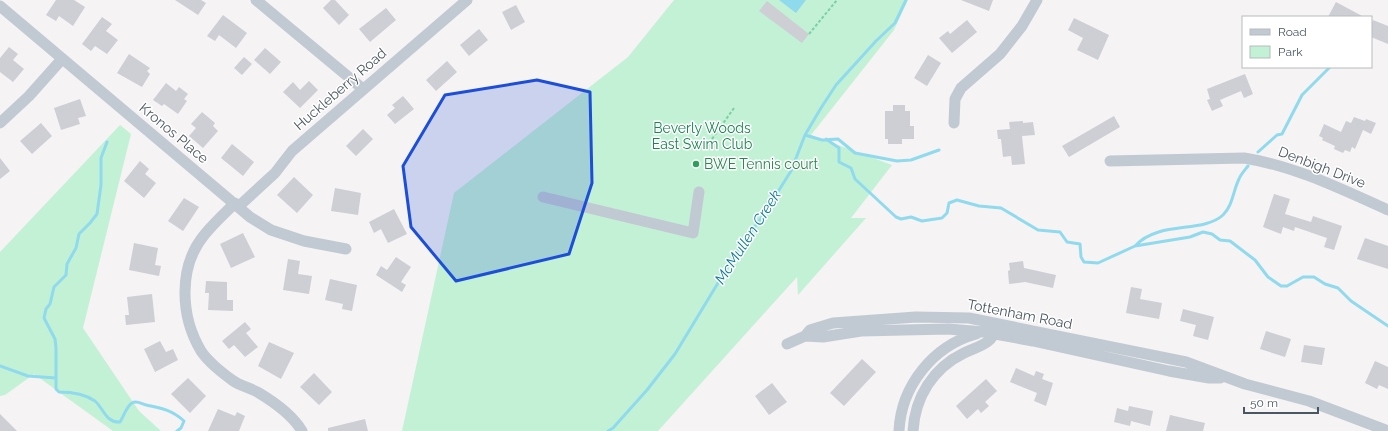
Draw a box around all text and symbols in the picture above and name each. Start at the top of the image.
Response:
legend [1242,16,1372,68]
text: Road [1278,25,1307,39]
street label: Huckleberry Road [291,45,389,133]
text: Park [1278,45,1303,59]
street label: Kronos Place [136,100,212,166]
park label: Beverly Woods East Swim Club [652,120,753,152]
street label: Denbigh Drive [1276,143,1368,191]
place label: BWE Tennis court [704,156,818,172]
marker: BWE Tennis court [691,159,701,169]
water label: McMullen Creek [711,187,785,287]
street label: Tottenham Road [966,296,1074,332]
scale bar [1244,389,1318,415]
text: 50 m [1250,396,1278,410]

